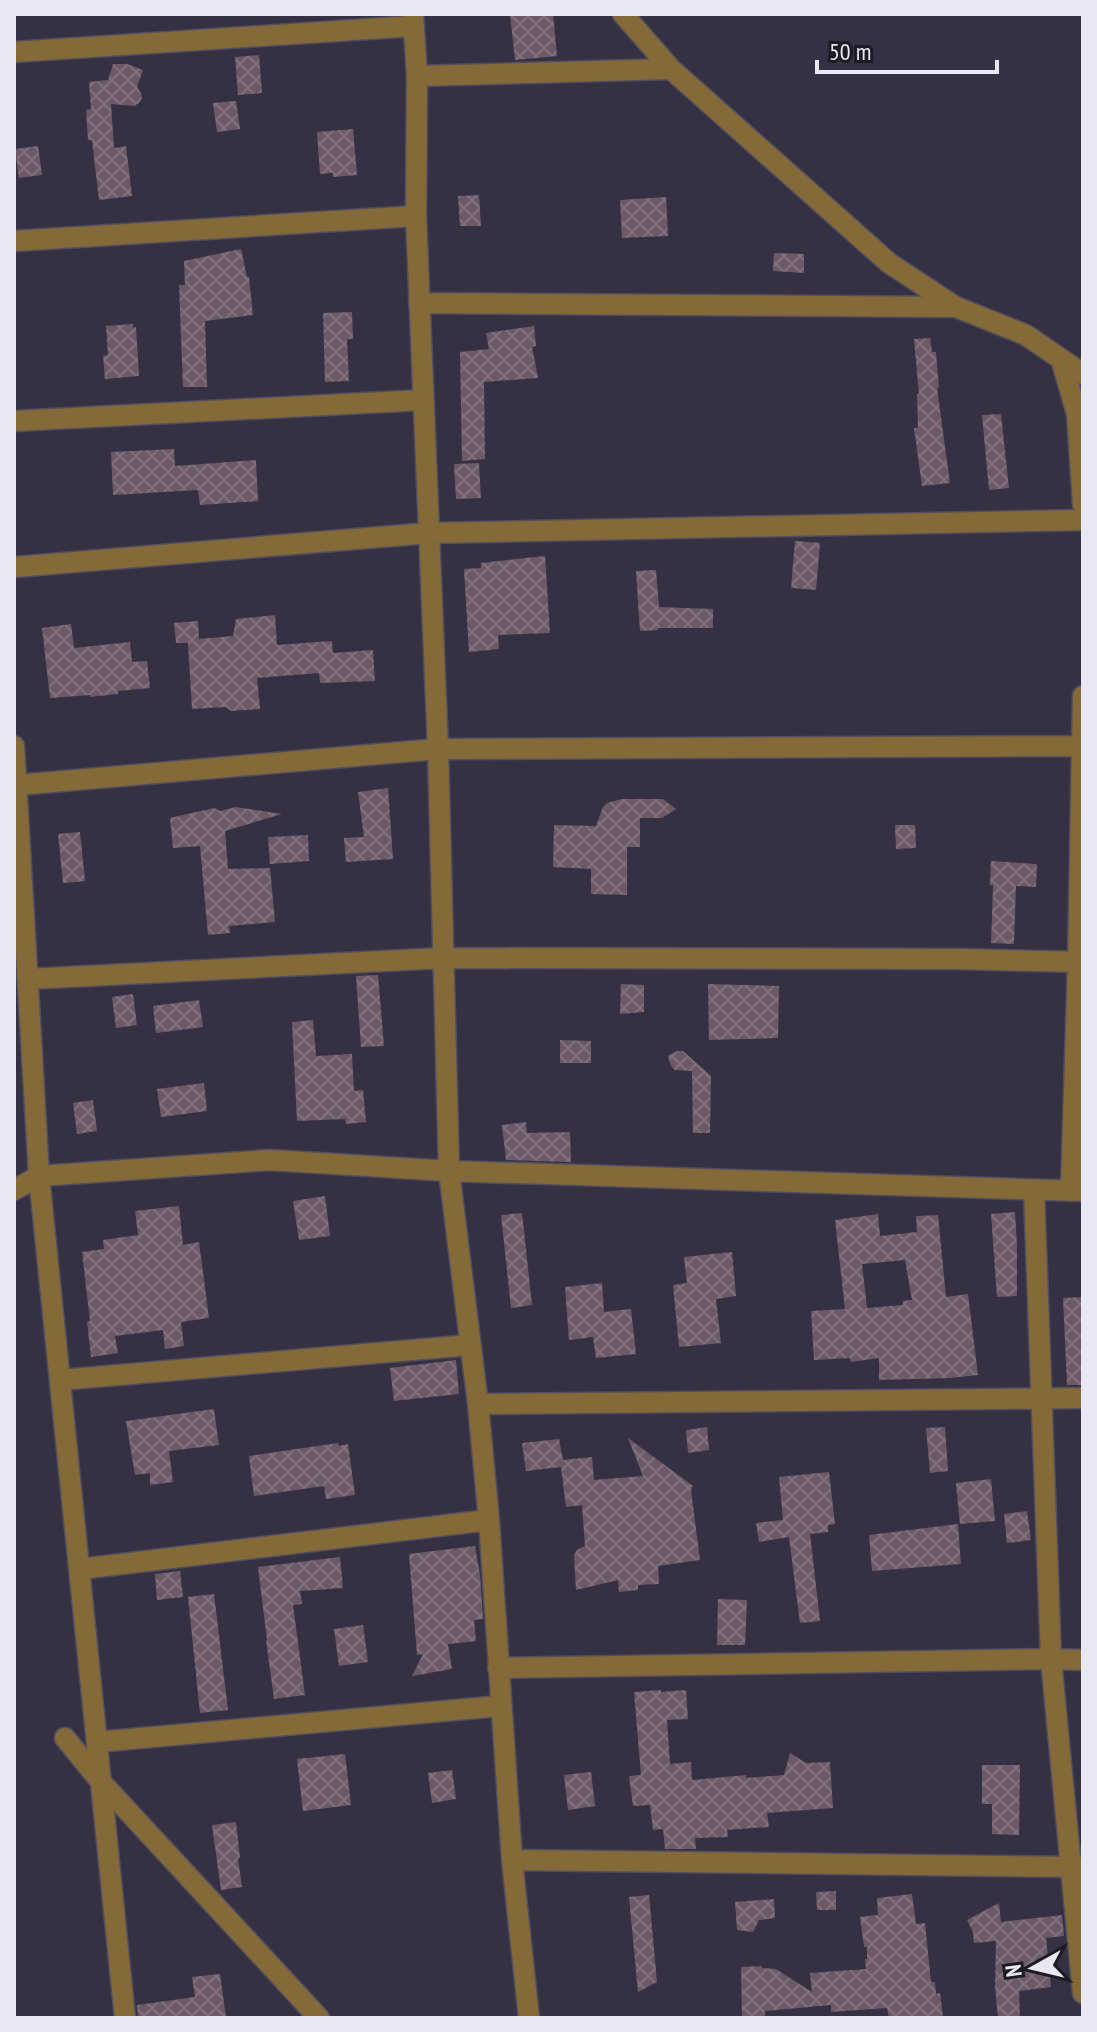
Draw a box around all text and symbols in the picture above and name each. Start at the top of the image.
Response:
scale bar [817,24,997,74]
text: 50 m [829,36,871,67]
north arrow [993,1928,1073,2008]
text: N [999,1963,1028,1979]

